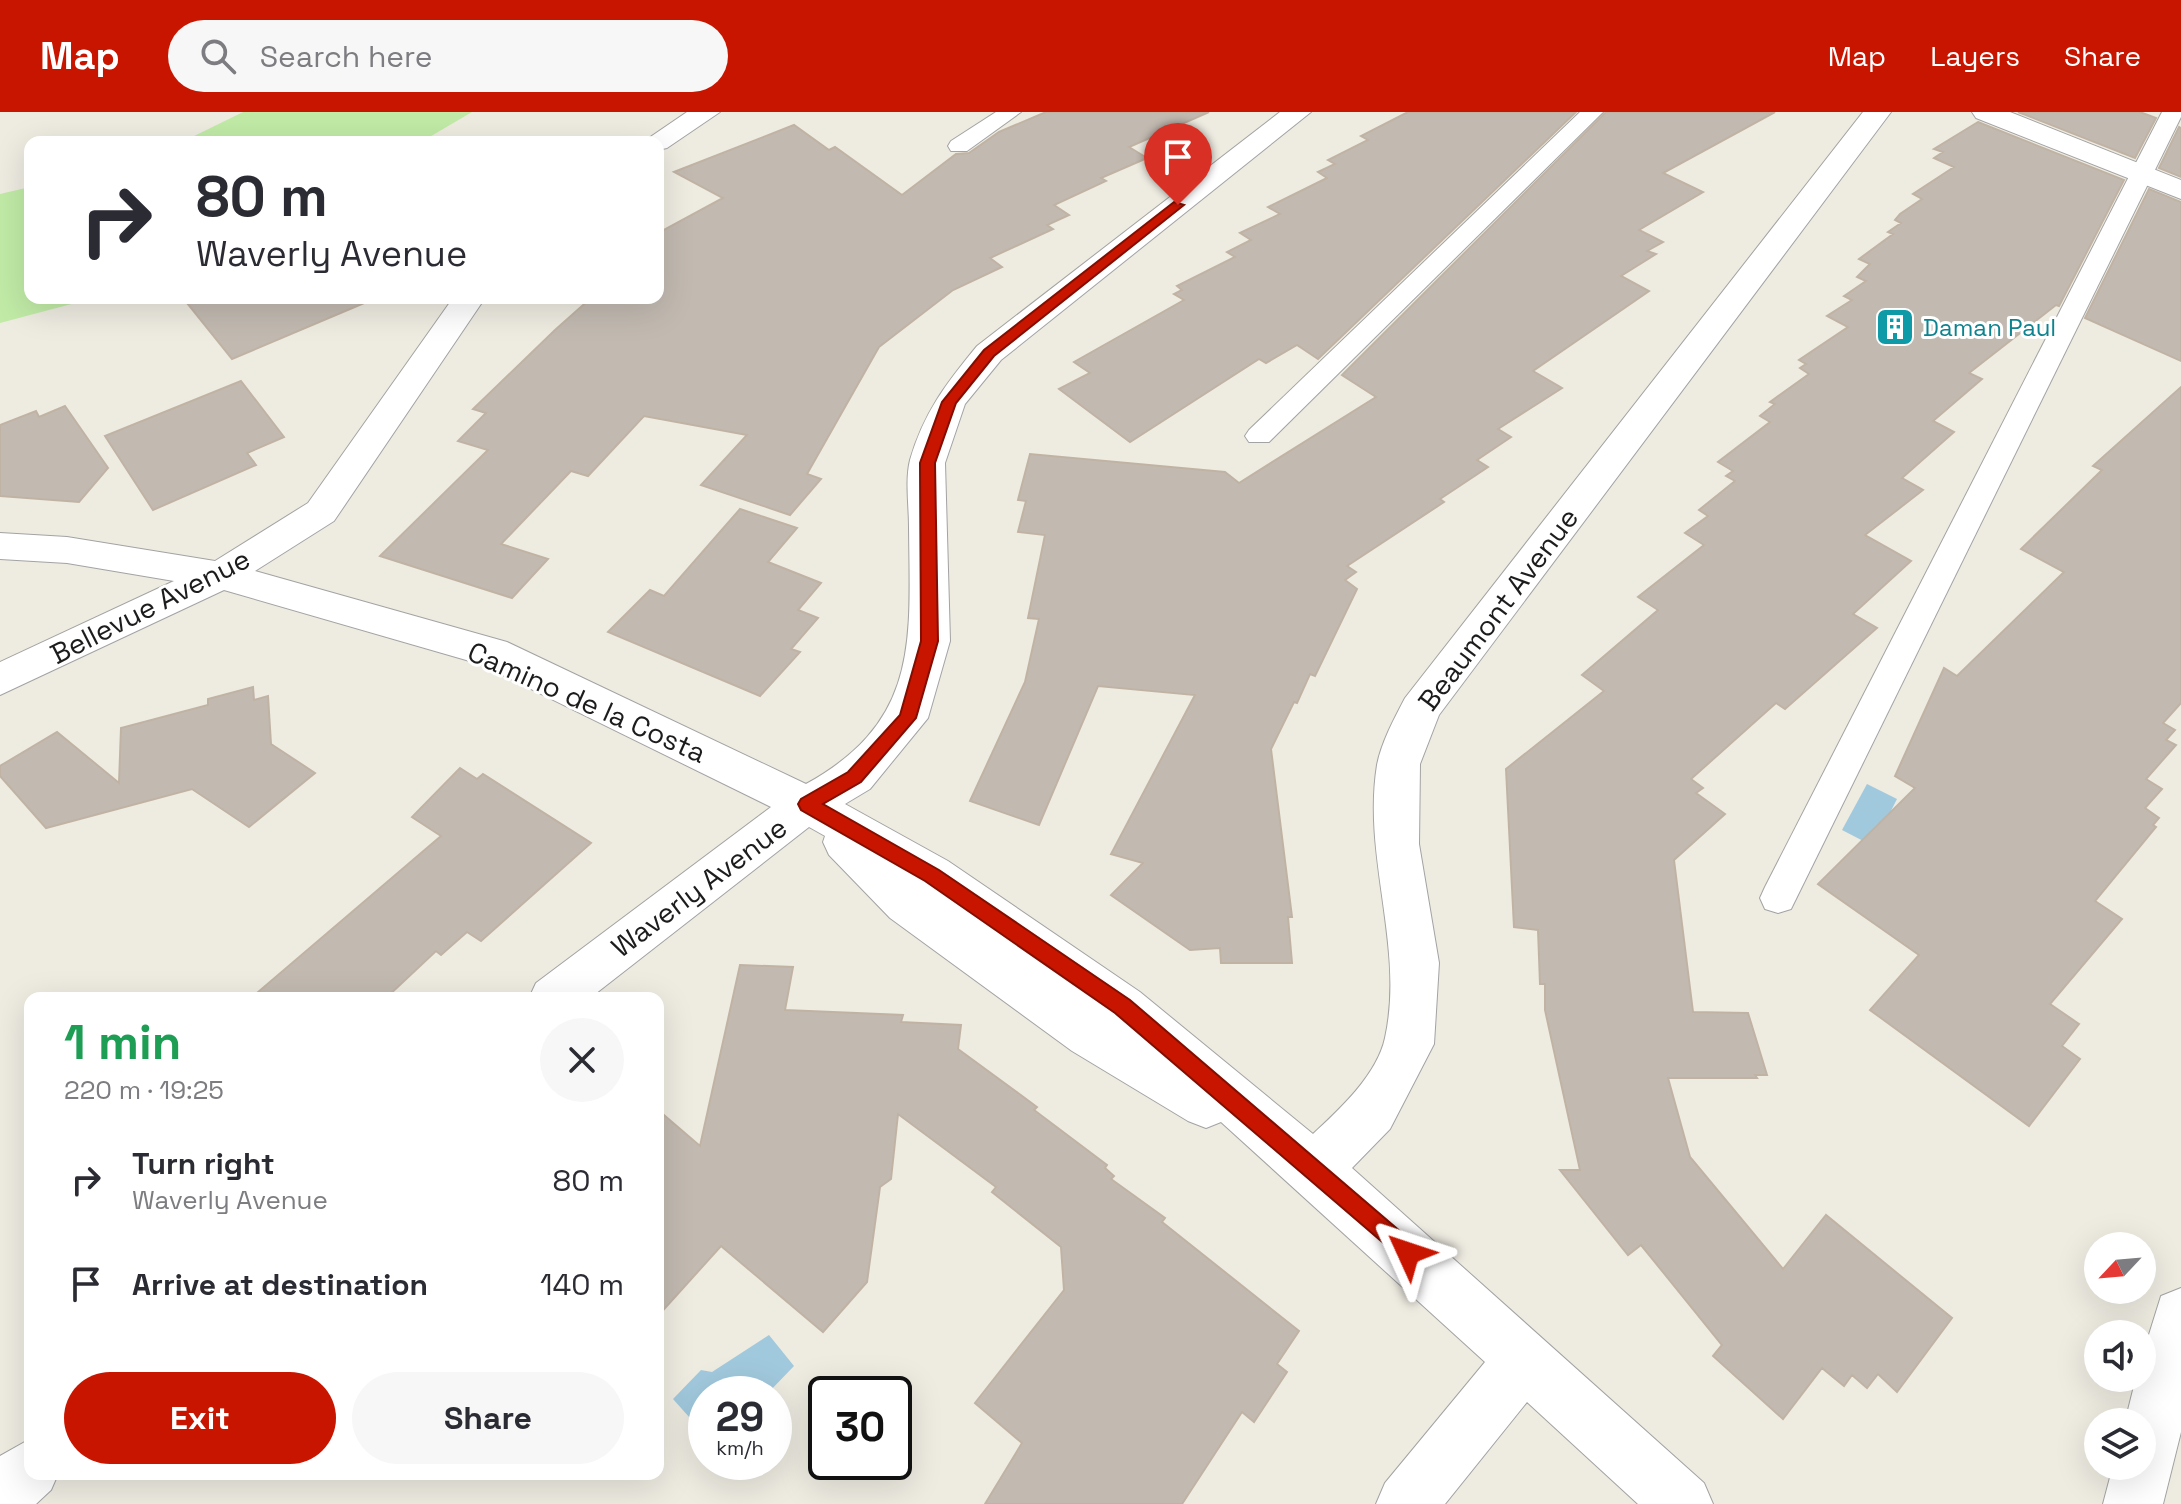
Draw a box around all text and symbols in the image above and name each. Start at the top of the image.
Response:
search box [168,20,728,92]
text: Map [40,32,120,80]
icon: search [196,34,240,78]
text: Search here [260,37,433,76]
text: Map [1828,38,1886,74]
text: Layers [1930,38,2020,74]
text: Share [2064,38,2141,74]
pin [1144,123,1212,205]
icon: arrive [1156,135,1200,179]
text: 80 m [196,161,328,232]
icon: right [64,168,168,272]
text: Waverly Avenue [196,231,467,277]
building icon: Daman Paul [1874,306,1916,348]
place label: Daman Paul [1923,312,2056,343]
street label: Beaumont Avenue [1410,500,1586,718]
street label: Bellevue Avenue [44,540,256,672]
street label: Camino de la Costa [462,633,712,771]
street label: Waverly Avenue [604,809,794,965]
text: 1 min [64,1012,181,1073]
button: close [540,1018,624,1102]
text: 220 m · 19:25 [64,1073,224,1107]
text: Turn right [132,1144,275,1183]
icon: right [64,1158,108,1202]
text: 80 m [553,1161,624,1200]
text: Waverly Avenue [132,1183,328,1217]
position arrow [1366,1211,1450,1295]
north arrow [2084,1232,2156,1304]
map controls [2084,1232,2156,1480]
icon: arrive [64,1262,108,1306]
text: Arrive at destination [132,1265,428,1304]
text: 140 m [540,1265,624,1304]
button: sound [2084,1320,2156,1392]
button: Exit [64,1372,336,1464]
button: Share [352,1372,624,1464]
speed limit sign: 30 [808,1376,912,1480]
text: 29 [716,1392,764,1443]
button: layers [2084,1408,2156,1480]
text: km/h [716,1435,764,1461]

